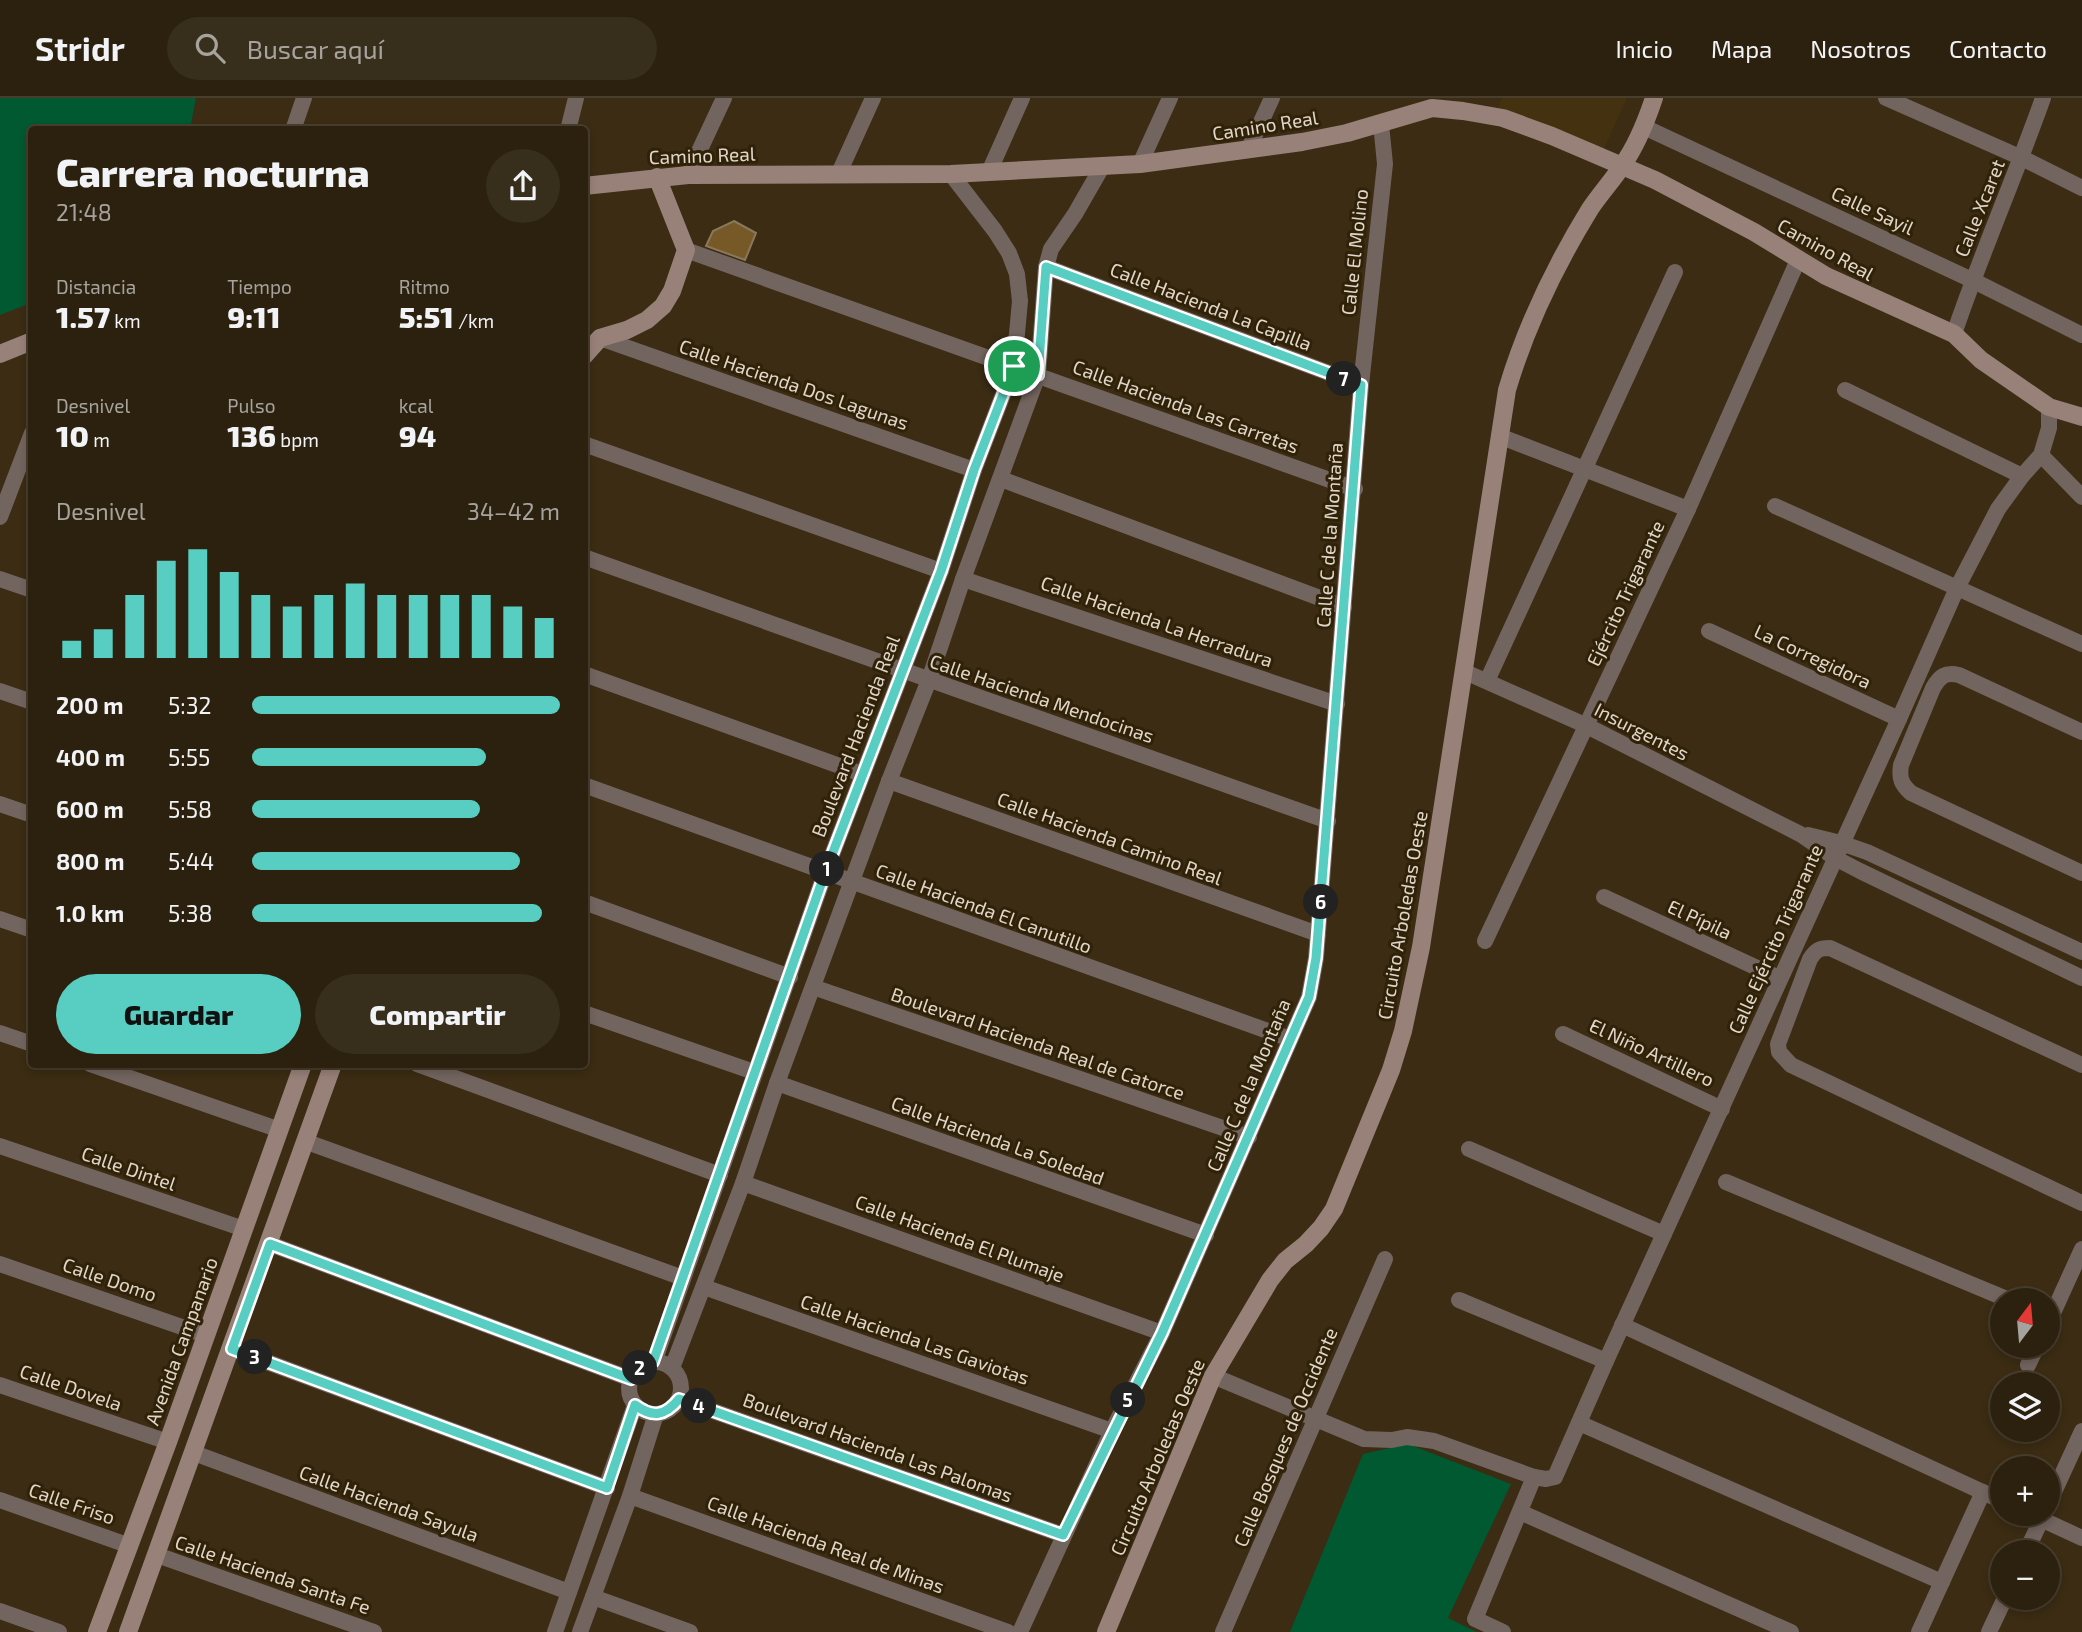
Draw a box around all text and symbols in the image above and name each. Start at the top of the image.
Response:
search box [167,17,657,80]
text: Stridr [35,28,125,68]
icon: search [191,29,229,67]
text: Buscar aquí [247,33,384,64]
text: Inicio [1615,34,1673,63]
text: Mapa [1711,34,1772,63]
text: Nosotros [1810,34,1911,63]
text: Contacto [1949,34,2047,63]
street label: Camino Real [1211,105,1320,145]
street label: Camino Real [648,142,756,168]
text: Carrera nocturna [56,149,370,195]
button: share [486,149,560,223]
street label: Calle Xcaret [1949,156,2009,260]
street label: Calle Sayil [1828,181,1918,239]
street label: Calle El Molino [1336,188,1372,316]
text: 21:48 [56,198,112,226]
street label: Camino Real [1774,213,1879,285]
street label: Calle Hacienda La Capilla [1107,257,1315,355]
text: Distancia [56,275,136,298]
text: Tiempo [227,275,292,298]
text: Ritmo [399,275,450,298]
text: 1.57 [56,298,110,334]
text: 9:11 [227,298,280,334]
text: 5:51 [399,298,454,334]
text: km [110,309,141,332]
text: /km [454,309,494,332]
street label: Calle Hacienda Dos Lagunas [676,334,912,434]
pin [984,336,1044,396]
icon: arrive [995,347,1033,385]
street label: Calle Hacienda Las Carretas [1070,354,1302,458]
pin: 7 [1326,362,1362,396]
text: 7 [1338,367,1349,390]
text: Desnivel [56,394,130,417]
text: Pulso [227,394,275,417]
text: kcal [399,394,433,417]
text: 10 [56,417,89,453]
text: 136 [227,417,276,453]
text: 94 [399,417,436,453]
text: m [89,428,110,451]
text: bpm [276,428,319,451]
street label: Calle C de la Montaña [1311,442,1347,628]
text: Desnivel [56,497,146,525]
text: 34–42 m [467,497,560,525]
street label: Ejército Trigarante [1581,517,1669,669]
street label: Calle Hacienda La Herradura [1038,570,1276,672]
street label: La Corregidora [1751,619,1875,693]
street label: Boulevard Hacienda Real [806,632,904,840]
street label: Calle Hacienda Mendocinas [927,649,1157,747]
text: 200 m [56,691,124,719]
text: 5:32 [168,691,211,719]
street label: Insurgentes [1591,697,1693,765]
text: 400 m [56,743,125,771]
text: 5:55 [168,743,210,771]
street label: Calle Hacienda Camino Real [994,787,1226,890]
text: 600 m [56,795,124,823]
text: 5:58 [168,795,212,823]
street label: Circuito Arboledas Oeste [1372,809,1432,1021]
street label: Calle Ejército Trigarante [1723,841,1827,1037]
text: 800 m [56,847,125,875]
text: 5:44 [168,847,214,875]
pin: 1 [810,852,844,886]
text: 1 [822,857,831,880]
street label: Calle Hacienda El Canutillo [873,858,1095,958]
pin: 6 [1304,884,1338,920]
text: 6 [1315,890,1326,913]
street label: El Pípila [1664,894,1736,944]
text: 1.0 km [56,899,124,927]
text: 5:38 [168,899,213,927]
button: Guardar [56,974,301,1054]
button: Compartir [315,974,560,1054]
street label: Boulevard Hacienda Real de Catorce [888,982,1188,1104]
street label: Calle C de la Montaña [1201,995,1295,1175]
street label: El Niño Artillero [1586,1013,1718,1091]
street label: Calle Hacienda La Soledad [888,1091,1108,1189]
street label: Calle Dintel [79,1141,180,1195]
street label: Calle Hacienda El Plumaje [852,1189,1068,1287]
street label: Calle Domo [60,1252,160,1306]
street label: Avenida Campanario [140,1254,222,1428]
north arrow [1990,1288,2060,1358]
map controls [1990,1288,2060,1610]
street label: Calle Hacienda Las Gaviotas [798,1289,1032,1389]
street label: Calle Bosques de Occidente [1228,1324,1342,1550]
pin: 3 [238,1340,272,1374]
text: 3 [249,1345,260,1368]
pin: 2 [622,1350,658,1386]
street label: Circuito Arboledas Oeste [1105,1355,1209,1559]
text: 2 [634,1356,645,1379]
street label: Calle Dovela [17,1359,125,1415]
button: layers [1990,1372,2060,1442]
pin: 5 [1110,1382,1146,1418]
street label: Boulevard Hacienda Las Palomas [740,1387,1016,1507]
pin: 4 [682,1388,716,1424]
text: 5 [1122,1388,1133,1411]
text: 4 [692,1394,705,1417]
button: + [1990,1456,2060,1526]
street label: Calle Hacienda Sayula [296,1460,482,1546]
street label: Calle Friso [26,1478,118,1528]
street label: Calle Hacienda Real de Minas [704,1490,948,1598]
street label: Calle Hacienda Santa Fe [172,1530,374,1618]
button: − [1990,1540,2060,1610]

